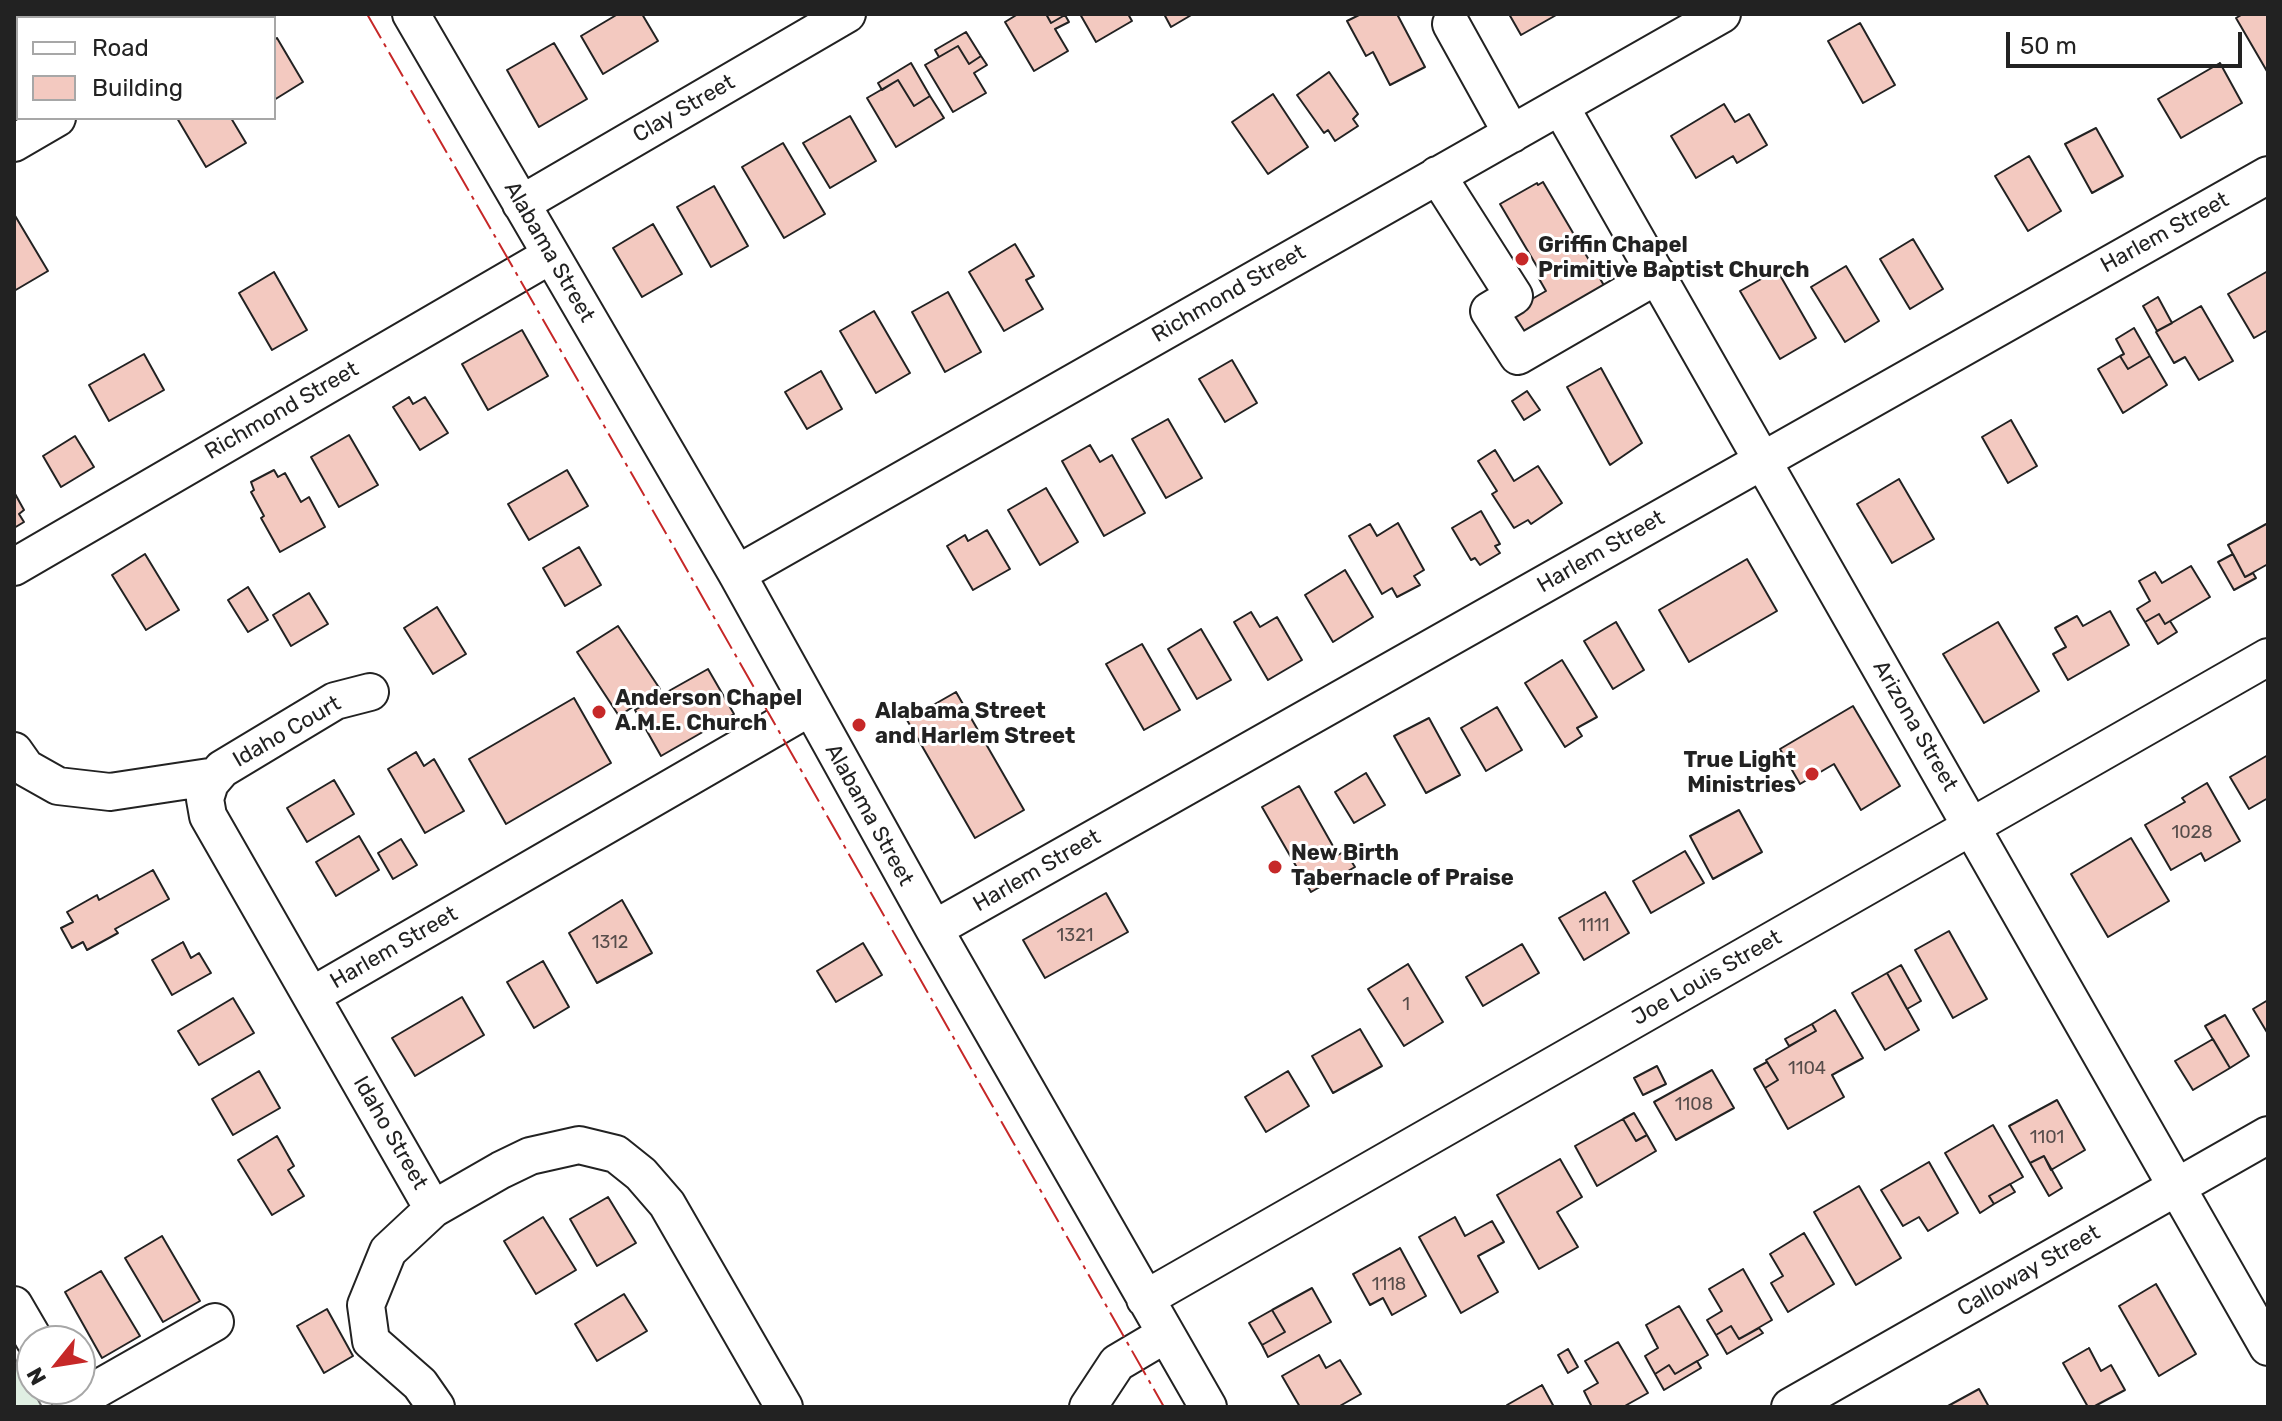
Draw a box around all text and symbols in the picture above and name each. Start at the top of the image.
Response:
legend [16,16,276,120]
scale bar [2010,16,2246,66]
text: 50 m [2020,32,2077,60]
text: Road [92,34,149,62]
street label: Clay Street [628,69,740,149]
text: Building [92,74,183,102]
street label: Alabama Street [498,177,600,327]
street label: Harlem Street [2096,187,2234,279]
place label: Griffin Chapel Primitive Baptist Church [1538,233,1810,284]
street label: Richmond Street [1148,239,1310,349]
marker: Griffin Chapel Primitive Baptist Church [1513,250,1531,268]
street label: Richmond Street [201,356,363,466]
street label: Harlem Street [1533,505,1669,599]
street label: Arizona Street [1867,656,1963,796]
place label: Anderson Chapel A.M.E. Church [615,686,802,738]
street label: Idaho Court [228,691,346,773]
place label: Alabama Street and Harlem Street [875,699,1075,750]
marker: Anderson Chapel A.M.E. Church [590,703,608,721]
marker: Alabama Street and Harlem Street [850,716,868,734]
street label: Alabama Street [819,739,919,891]
place label: True Light Ministries [1684,748,1796,800]
marker: True Light Ministries [1803,765,1821,783]
house number: 1028 [2171,822,2213,844]
street label: Harlem Street [969,824,1105,918]
place label: New Birth Tabernacle of Praise [1291,841,1514,892]
marker: New Birth Tabernacle of Praise [1266,858,1284,876]
street label: Harlem Street [326,901,462,995]
house number: 1111 [1579,915,1609,937]
house number: 1321 [1057,925,1093,947]
street label: Joe Louis Street [1628,925,1786,1031]
house number: 1312 [592,932,628,954]
house number: 1 [1402,994,1410,1016]
house number: 1104 [1788,1058,1826,1080]
street label: Idaho Street [347,1072,433,1194]
house number: 1108 [1675,1094,1713,1116]
house number: 1101 [2030,1127,2064,1149]
street label: Calloway Street [1953,1220,2105,1322]
house number: 1118 [1372,1274,1406,1296]
north arrow [16,1325,96,1405]
text: N [21,1363,52,1390]

